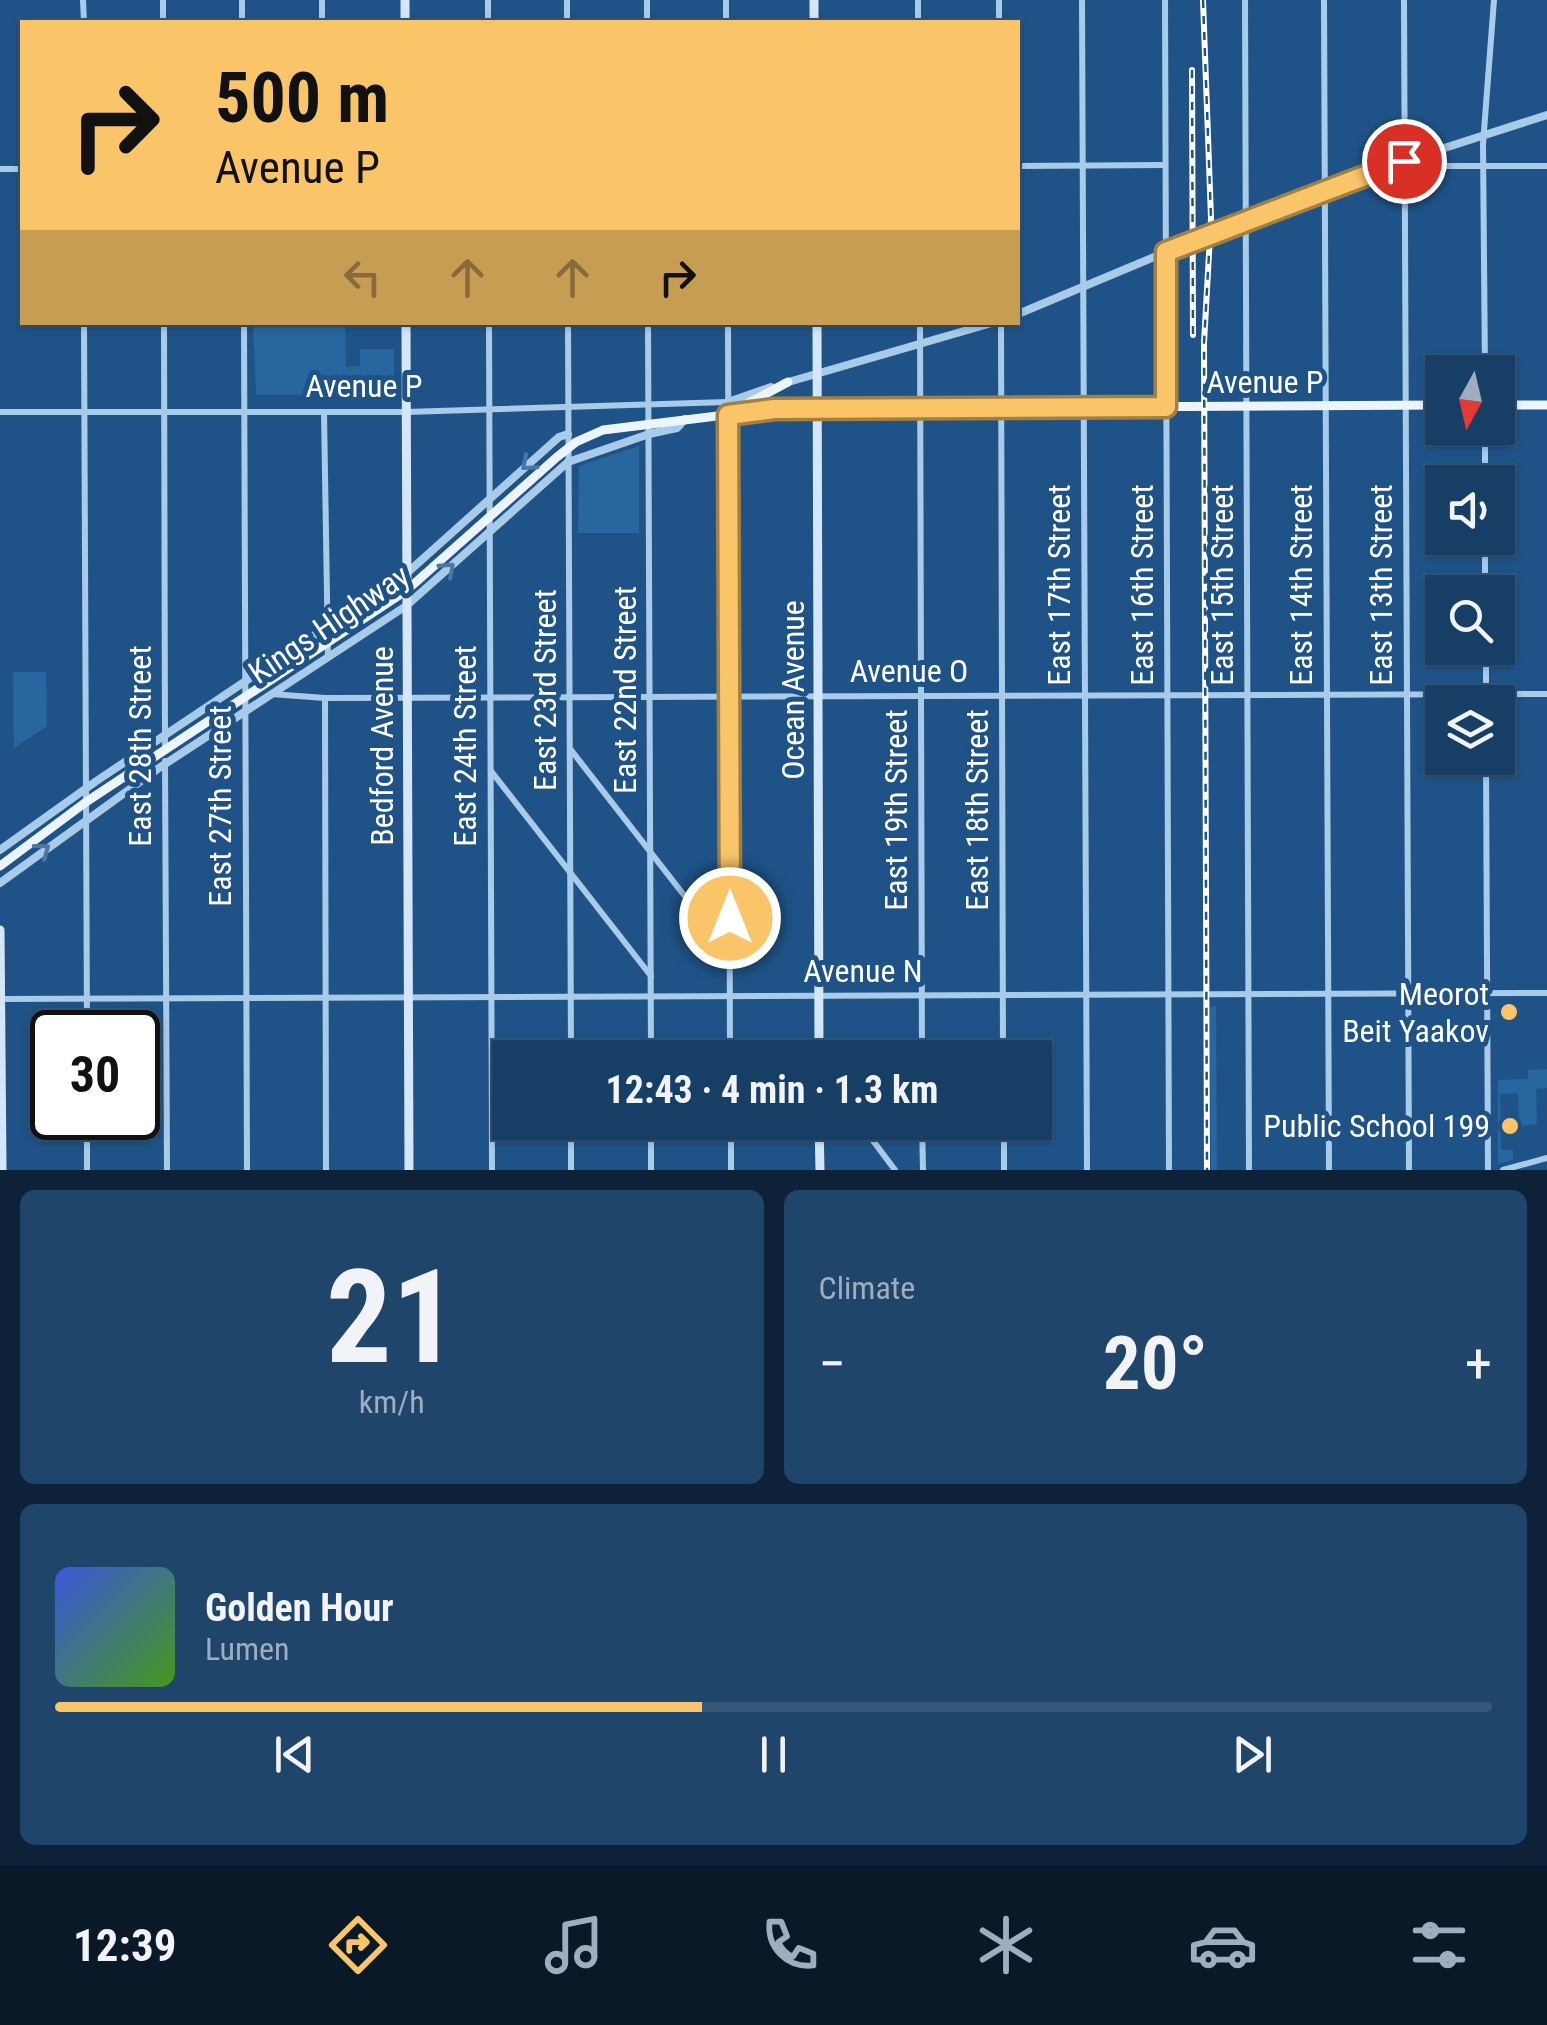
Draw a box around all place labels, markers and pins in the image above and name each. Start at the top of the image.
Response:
pin [1362,119,1447,204]
place label: Meorot Beit Yaakov [1342,975,1489,1050]
marker: Meorot Beit Yaakov [1498,1001,1520,1023]
place label: Public School 199 [1263,1107,1490,1145]
marker: Public School 199 [1499,1115,1521,1137]

